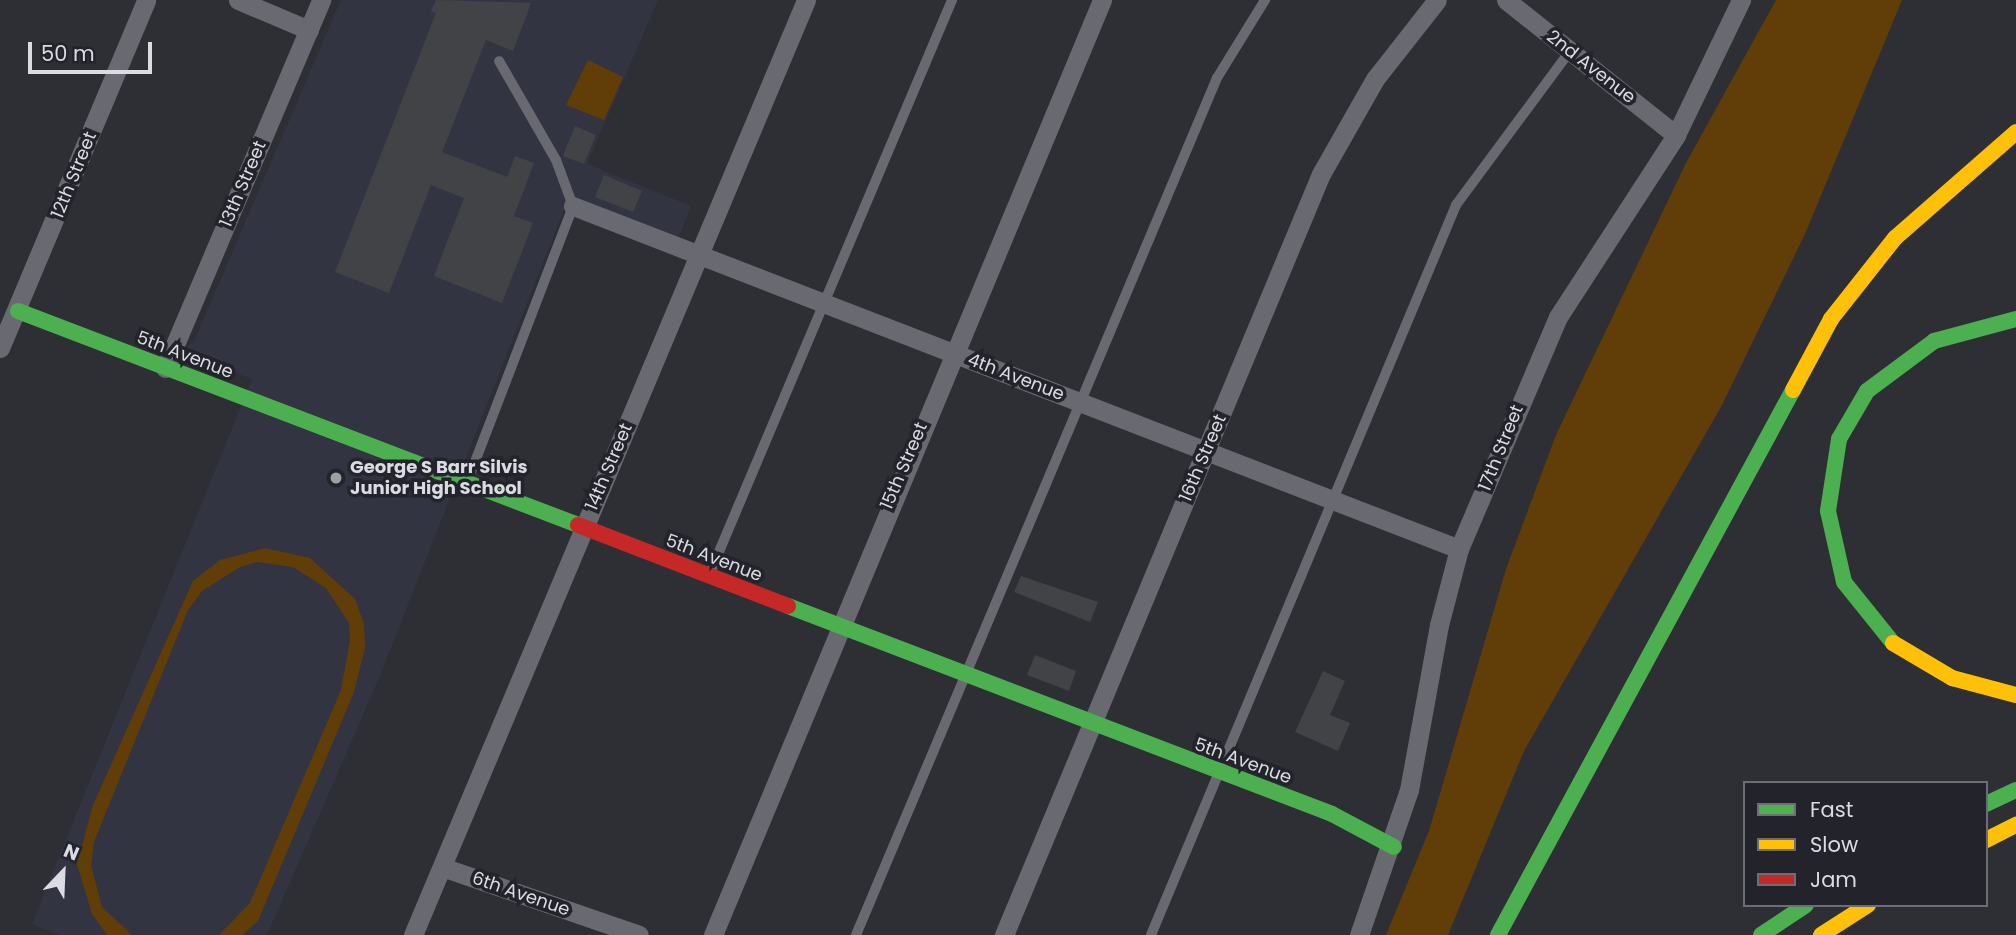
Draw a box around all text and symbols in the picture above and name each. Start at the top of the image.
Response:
street label: 2nd Avenue [1542,26,1640,108]
scale bar [32,28,156,72]
text: 50 m [41,39,95,68]
street label: 12th Street [47,128,101,222]
street label: 13th Street [215,137,271,231]
street label: 5th Avenue [134,327,236,383]
street label: 4th Avenue [965,349,1067,405]
street label: 17th Street [1474,402,1528,494]
street label: 16th Street [1175,411,1231,505]
street label: 15th Street [876,419,932,513]
street label: 14th Street [581,420,637,514]
place label: George S Barr Silvis Junior High School [350,457,528,500]
marker: George S Barr Silvis Junior High School [328,470,344,486]
street label: 5th Avenue [663,530,765,586]
street label: 5th Avenue [1191,733,1295,789]
legend [1743,781,1988,907]
text: Fast [1810,795,1853,824]
text: Slow [1810,830,1858,859]
north arrow [28,837,98,907]
text: N [60,837,83,867]
text: Jam [1810,865,1857,894]
street label: 6th Avenue [469,867,573,921]

